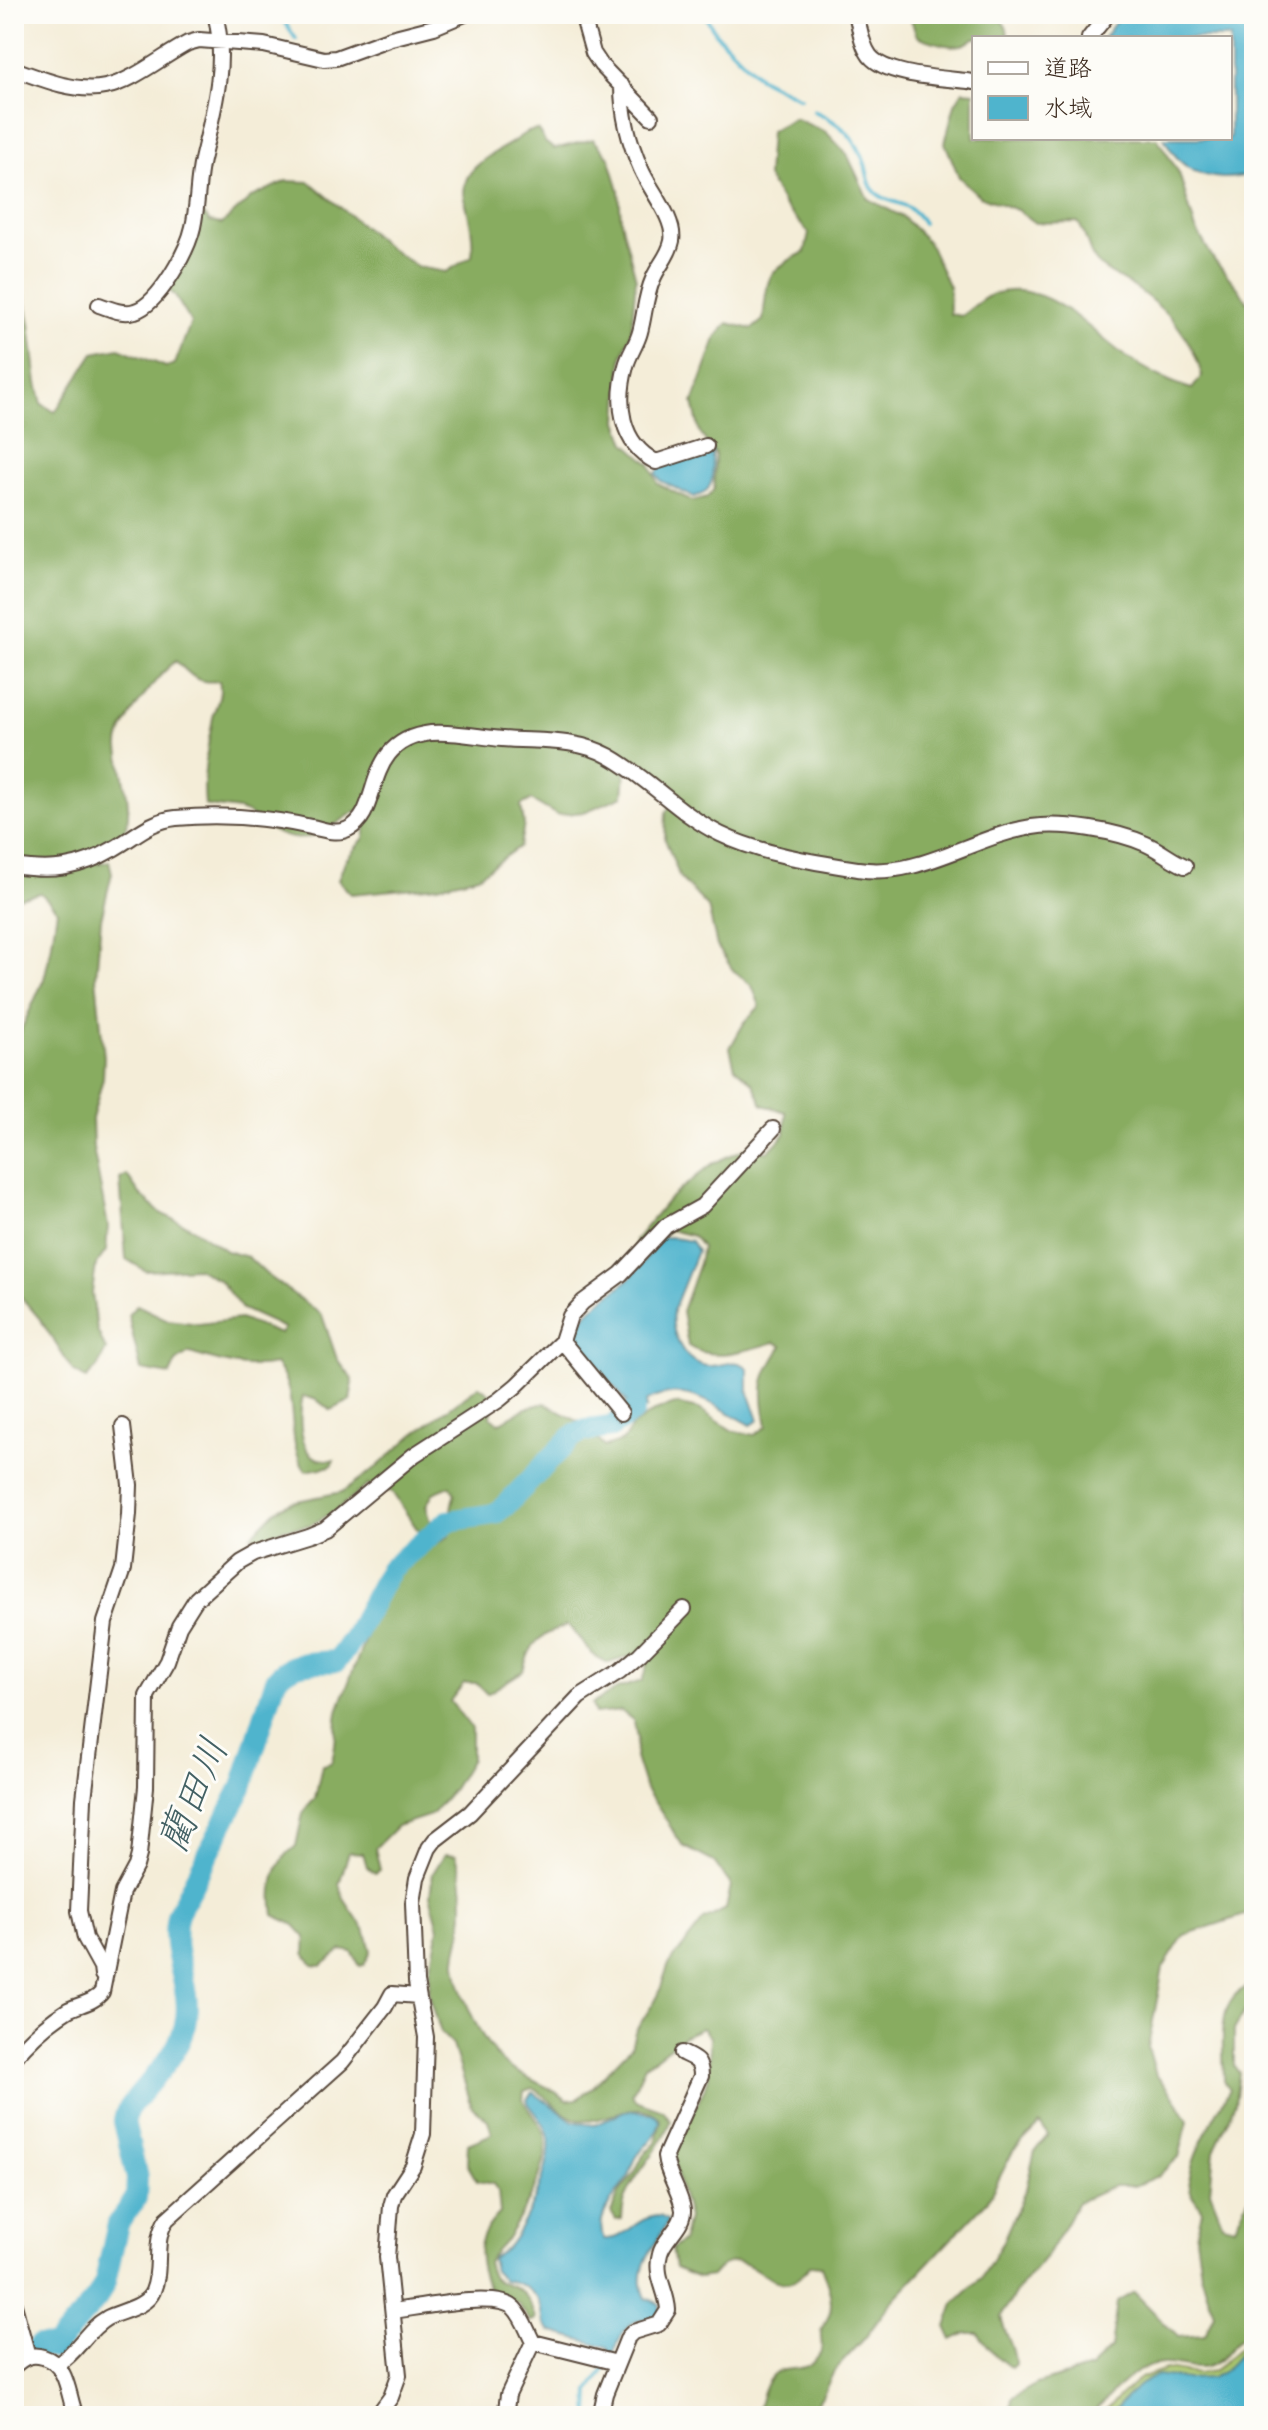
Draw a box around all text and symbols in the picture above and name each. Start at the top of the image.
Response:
legend [972,36,1232,140]
text: 道路 [1044,53,1092,83]
text: 水域 [1044,93,1092,123]
water label: 藺田川 [147,1730,239,1860]

